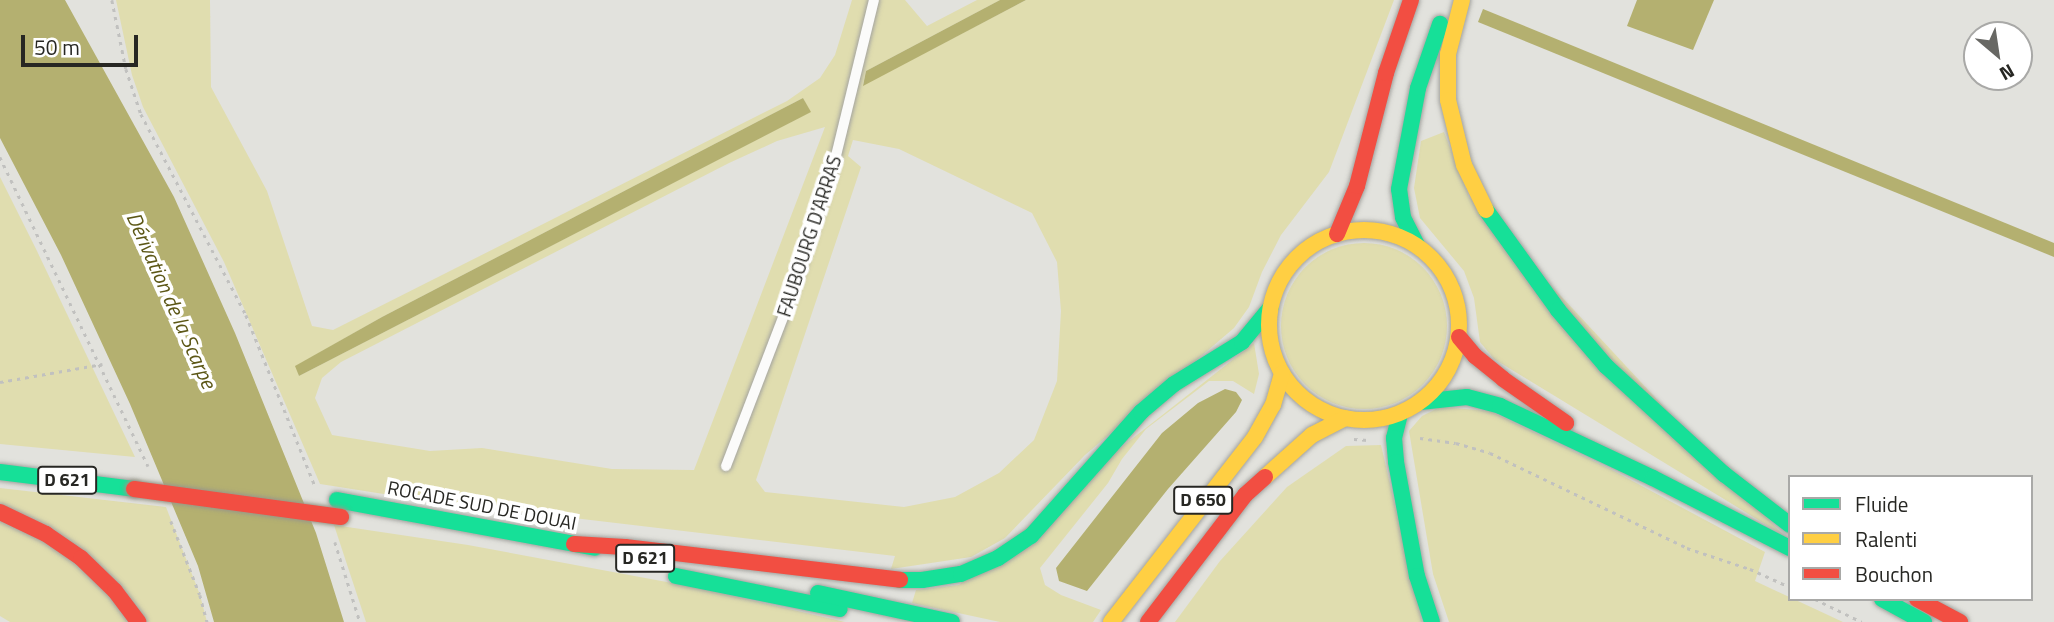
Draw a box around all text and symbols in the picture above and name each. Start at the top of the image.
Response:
scale bar [24,21,142,65]
north arrow [1963,21,2033,91]
text: 50 m [34,31,80,63]
text: N [1995,57,2020,89]
street label: FAUBOURG D'ARRAS [772,152,846,320]
water label: Dérivation de la Scarpe [122,208,222,392]
road number: D 621 [36,466,98,494]
legend [1788,475,2033,601]
street label: ROCADE SUD DE DOUAI [386,476,578,534]
road number: D 650 [1172,486,1234,514]
text: Fluide [1855,488,1908,520]
text: Ralenti [1855,523,1917,555]
road number: D 621 [614,544,676,572]
text: Bouchon [1855,558,1933,590]

